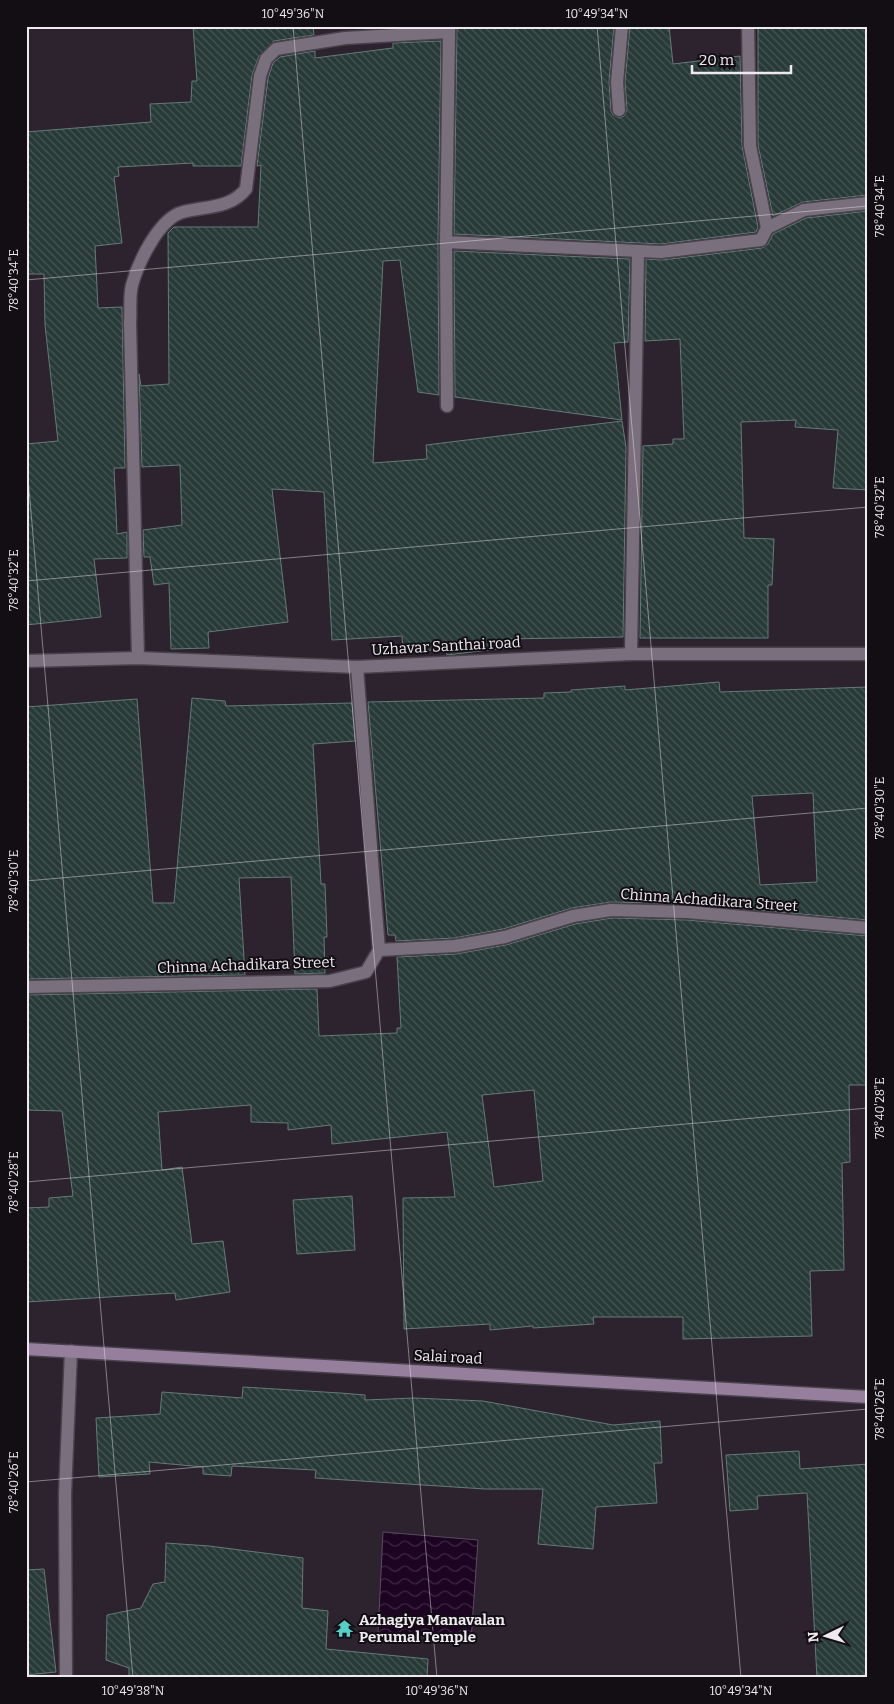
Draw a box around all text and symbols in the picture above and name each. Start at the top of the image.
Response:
text: 10°49'36"N [262,7,325,21]
text: 10°49'34"N [566,7,629,21]
scale bar [692,42,790,74]
text: 20 m [699,51,735,69]
text: 78°40'34"E [873,175,887,237]
text: 78°40'34"E [7,249,21,311]
text: 78°40'32"E [873,476,887,538]
text: 78°40'32"E [7,549,21,611]
street label: Uzhavar Santhai road [371,633,521,659]
text: 78°40'30"E [873,777,887,839]
text: 78°40'30"E [7,850,21,912]
street label: Chinna Achadikara Street [620,885,799,915]
street label: Chinna Achadikara Street [157,953,336,977]
text: 78°40'28"E [873,1077,887,1139]
text: 78°40'28"E [7,1151,21,1213]
street label: Salai road [413,1346,483,1368]
text: 78°40'26"E [873,1378,887,1440]
text: 78°40'26"E [7,1451,21,1513]
place label: Azhagiya Manavalan Perumal Temple [359,1611,505,1646]
north arrow [802,1612,852,1662]
temple icon: Azhagiya Manavalan Perumal Temple [335,1619,355,1639]
text: N [805,1631,822,1643]
text: 10°49'38"N [102,1684,165,1698]
text: 10°49'36"N [406,1684,469,1698]
text: 10°49'34"N [710,1684,773,1698]

